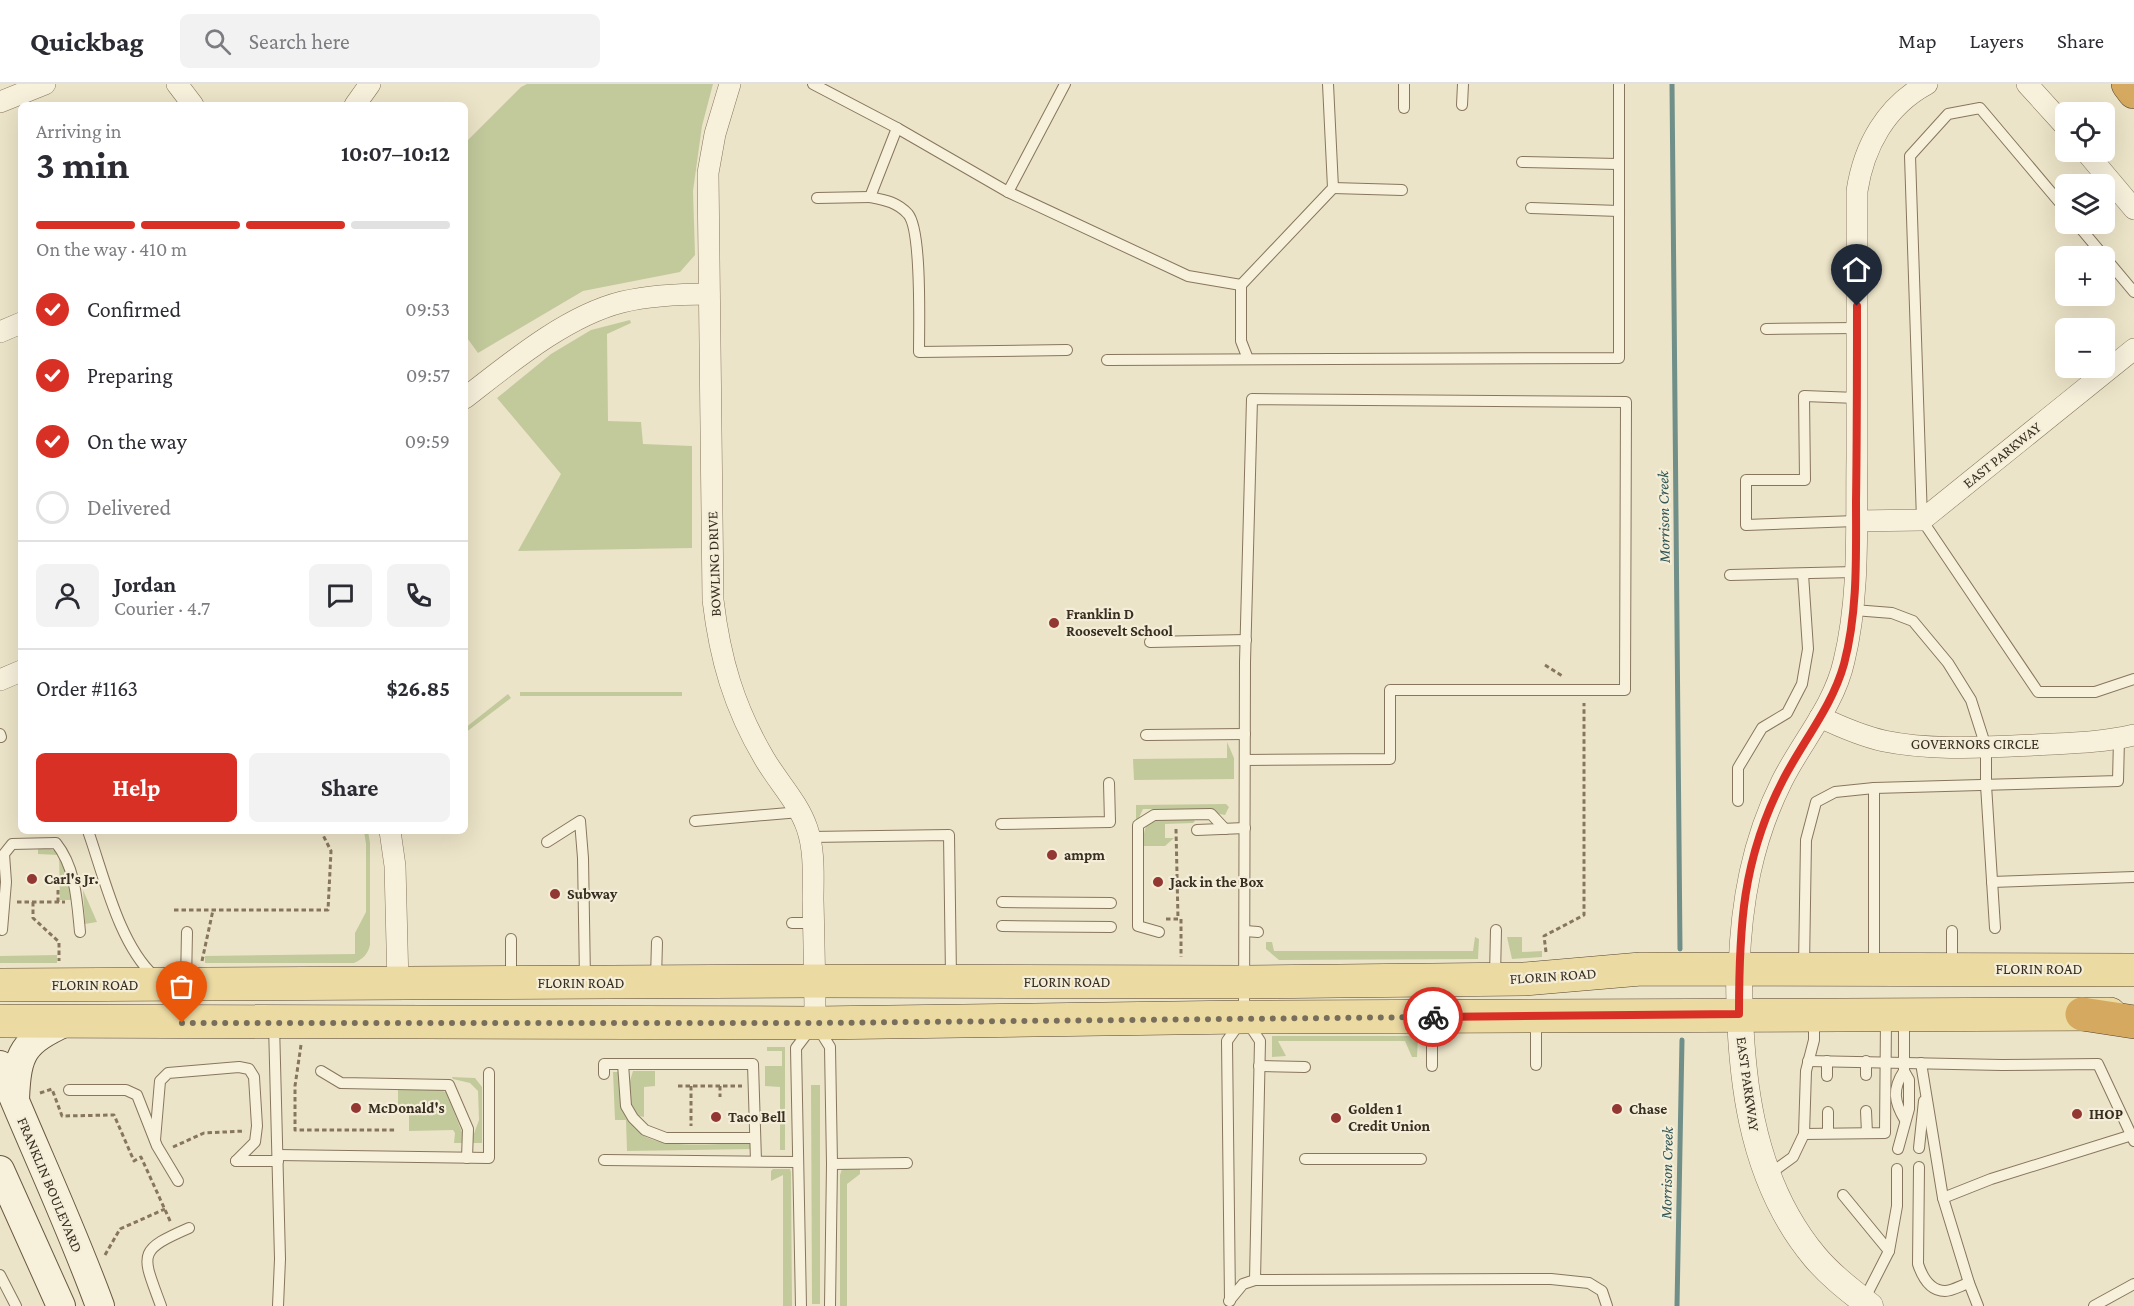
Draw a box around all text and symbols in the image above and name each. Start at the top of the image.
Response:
search box [180,14,600,68]
icon: search [201,25,234,58]
text: Quickbag [30,26,144,57]
text: Search here [249,29,350,54]
text: Map [1898,29,1937,53]
text: Layers [1970,29,2024,53]
text: Share [2057,29,2104,53]
map controls [2055,102,2115,378]
button: locate [2055,102,2115,162]
text: Arriving in [36,120,121,142]
text: 10:07–10:12 [341,141,450,166]
text: 3 min [36,143,129,186]
button: layers [2055,174,2115,234]
text: On the way · 410 m [36,238,187,260]
pin [1831,244,1882,306]
button: + [2055,246,2115,306]
icon: home [1840,253,1873,286]
icon: check [36,293,69,326]
text: Confirmed [87,297,181,322]
text: 09:53 [405,298,450,320]
button: − [2055,318,2115,378]
icon: check [36,359,69,392]
text: Preparing [87,363,173,388]
text: 09:57 [406,364,450,386]
street label: EAST PARKWAY [1960,419,2044,491]
icon: check [36,425,69,458]
text: On the way [87,429,187,454]
text: 09:59 [405,430,450,452]
water label: Morrison Creek [1654,470,1673,564]
text: Delivered [87,495,171,520]
street label: BOWLING DRIVE [704,511,724,617]
button: person [36,564,99,627]
button: chat [309,564,372,627]
button: phone [387,564,450,627]
text: Jordan [114,572,176,597]
text: Courier · 4.7 [114,597,210,619]
place label: Franklin D Roosevelt School [1066,606,1174,639]
marker: Franklin D Roosevelt School [1047,616,1061,630]
text: Order #1163 [36,676,138,701]
text: $26.85 [386,676,450,701]
street label: GOVERNORS CIRCLE [1911,736,2039,752]
button: Help [36,753,237,822]
button: Share [249,753,450,822]
place label: ampm [1064,847,1105,863]
marker: ampm [1045,848,1059,862]
place label: Carl's Jr. [44,871,99,887]
marker: Carl's Jr. [25,872,39,886]
place label: Jack in the Box [1168,874,1264,890]
marker: Jack in the Box [1151,875,1165,889]
place label: Subway [567,886,618,902]
marker: Subway [548,887,562,901]
pin [156,961,207,1023]
street label: FLORIN ROAD [1995,961,2083,977]
street label: FLORIN ROAD [1509,965,1597,987]
icon: bag [165,970,198,1003]
street label: FLORIN ROAD [1023,974,1111,990]
street label: FLORIN ROAD [537,975,625,991]
street label: FLORIN ROAD [51,977,139,993]
courier [1403,987,1463,1047]
icon: bike [1417,1001,1450,1034]
street label: EAST PARKWAY [1733,1036,1763,1132]
place label: McDonald's [368,1100,445,1116]
marker: McDonald's [349,1101,363,1115]
place label: Golden 1 Credit Union [1348,1101,1431,1134]
place label: Chase [1629,1101,1667,1117]
marker: Chase [1610,1102,1624,1116]
place label: IHOP [2089,1106,2123,1122]
marker: IHOP [2070,1107,2084,1121]
place label: Taco Bell [728,1109,786,1125]
marker: Taco Bell [709,1110,723,1124]
marker: Golden 1 Credit Union [1329,1111,1343,1125]
street label: FRANKLIN BOULEVARD [14,1115,86,1255]
water label: Morrison Creek [1657,1126,1676,1220]

